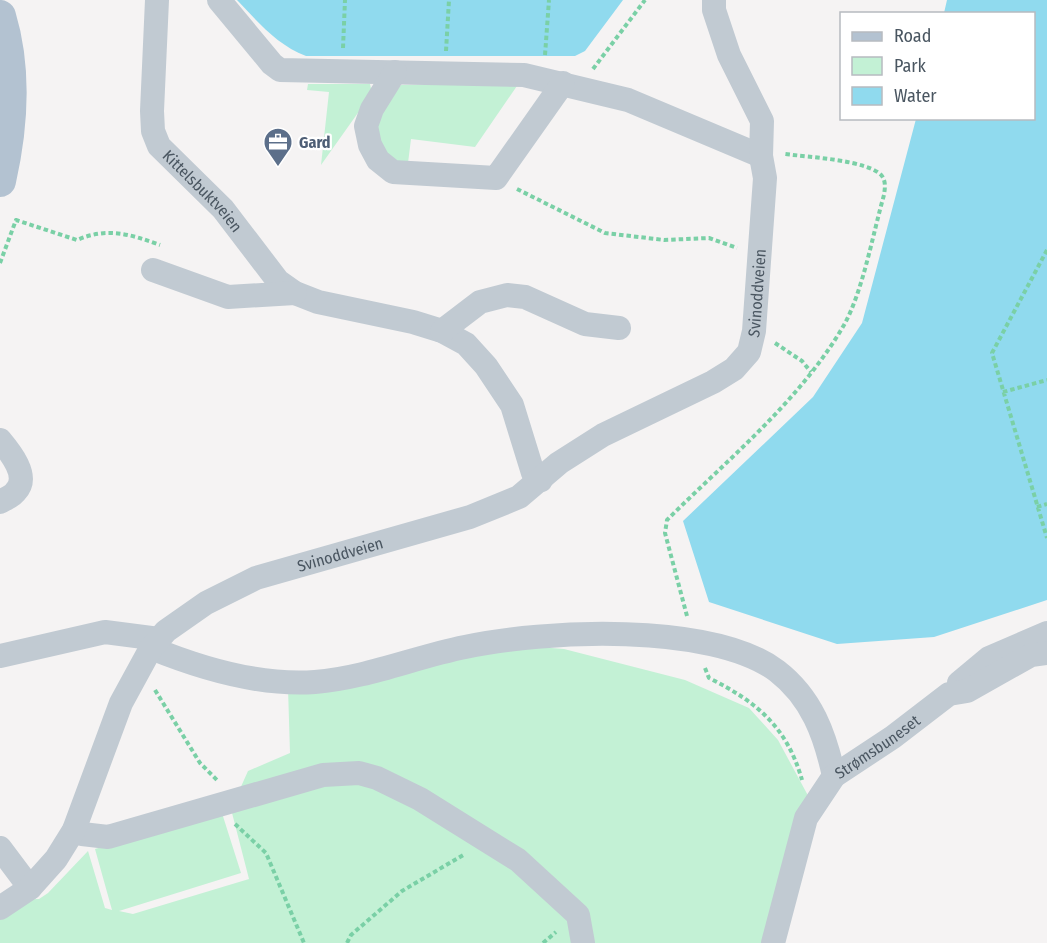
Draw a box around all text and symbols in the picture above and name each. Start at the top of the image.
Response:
legend [840,12,1035,120]
text: Road [894,25,931,47]
text: Park [894,55,927,77]
text: Water [894,85,937,107]
office icon: Gard [262,126,294,168]
place label: Gard [299,133,331,152]
street label: Kittelsbuktveien [159,146,246,236]
street label: Svinoddveien [743,248,769,339]
street label: Svinoddveien [295,533,385,575]
street label: Strømsbuneset [831,710,924,782]

